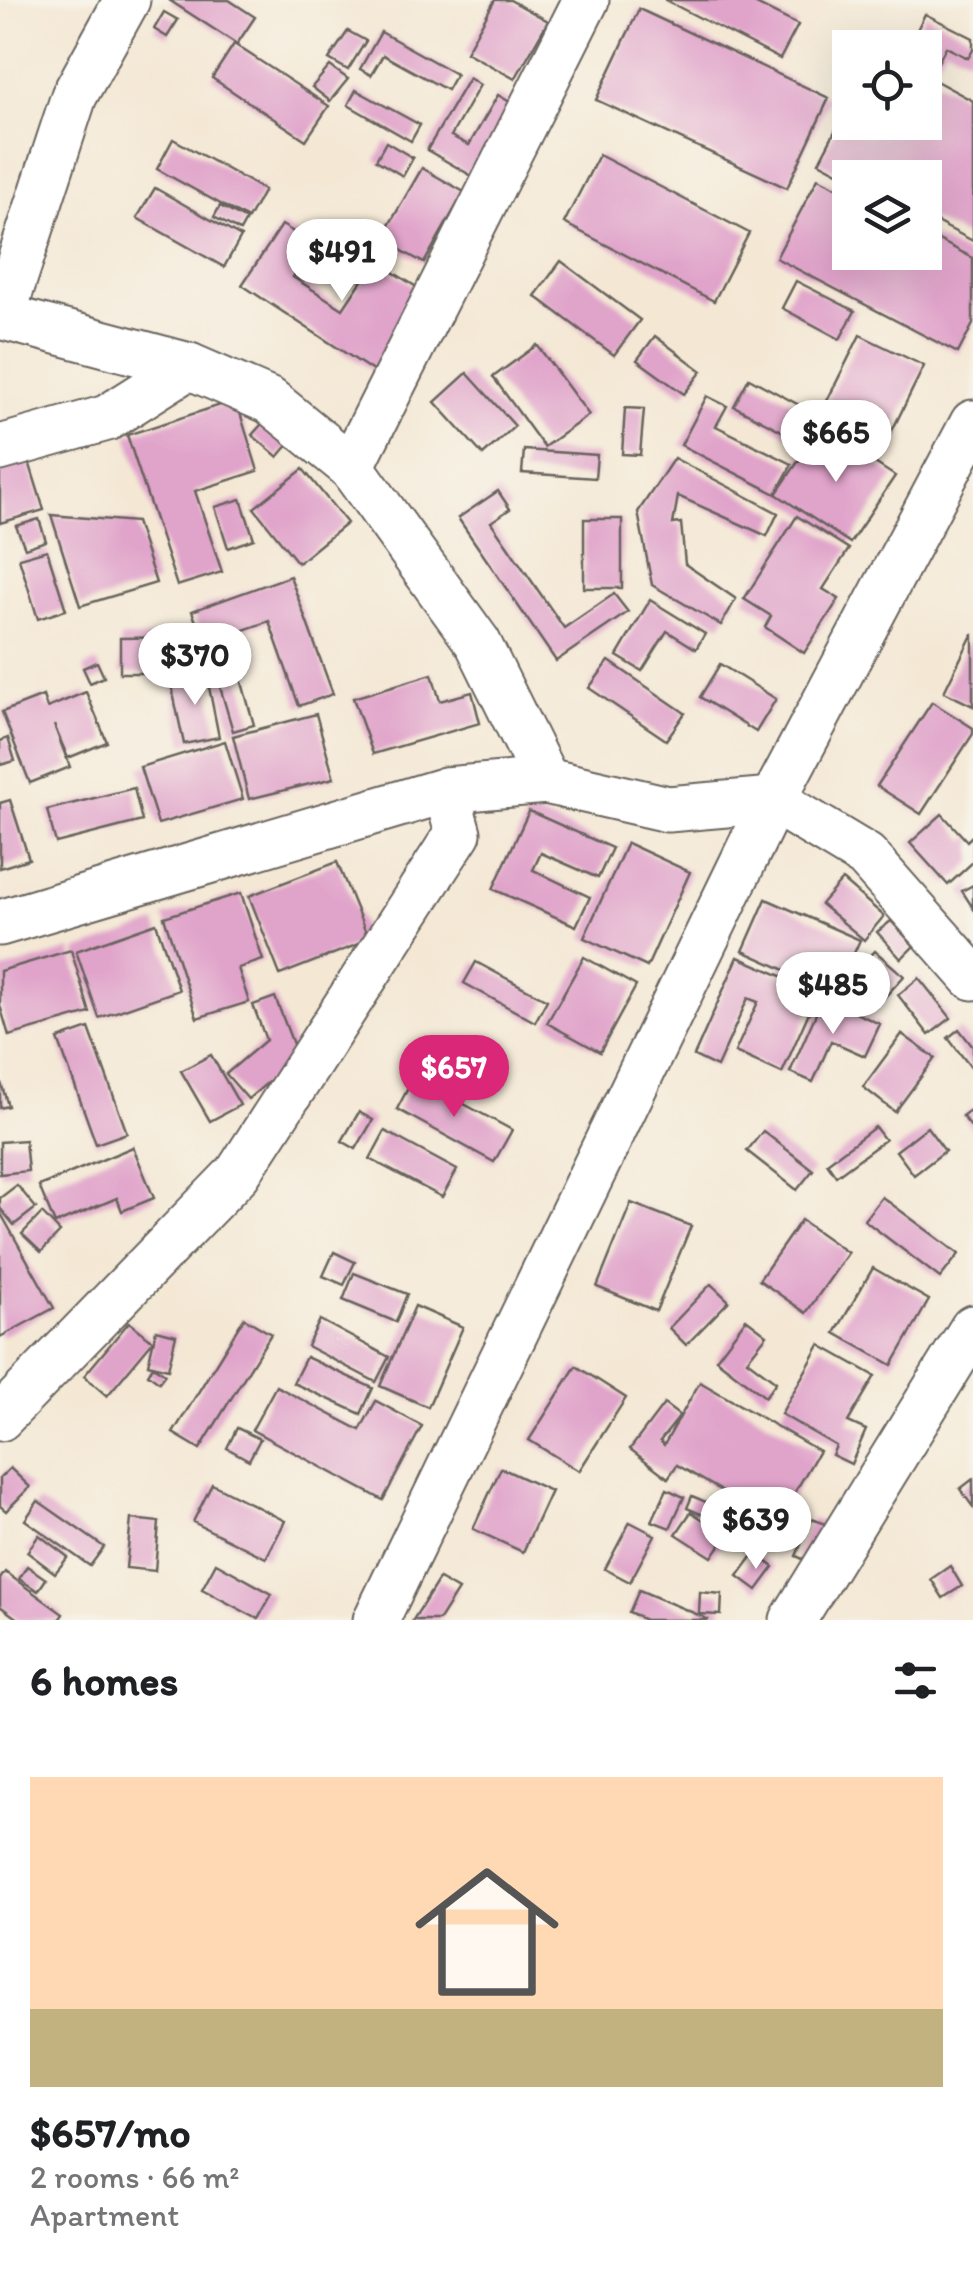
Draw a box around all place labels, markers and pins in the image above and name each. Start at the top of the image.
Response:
pin: $491 [283,219,401,304]
pin: $665 [777,400,895,485]
pin: $370 [136,623,254,708]
pin: $485 [774,952,892,1037]
pin: $657 [395,1035,513,1120]
pin: $639 [697,1487,815,1572]

